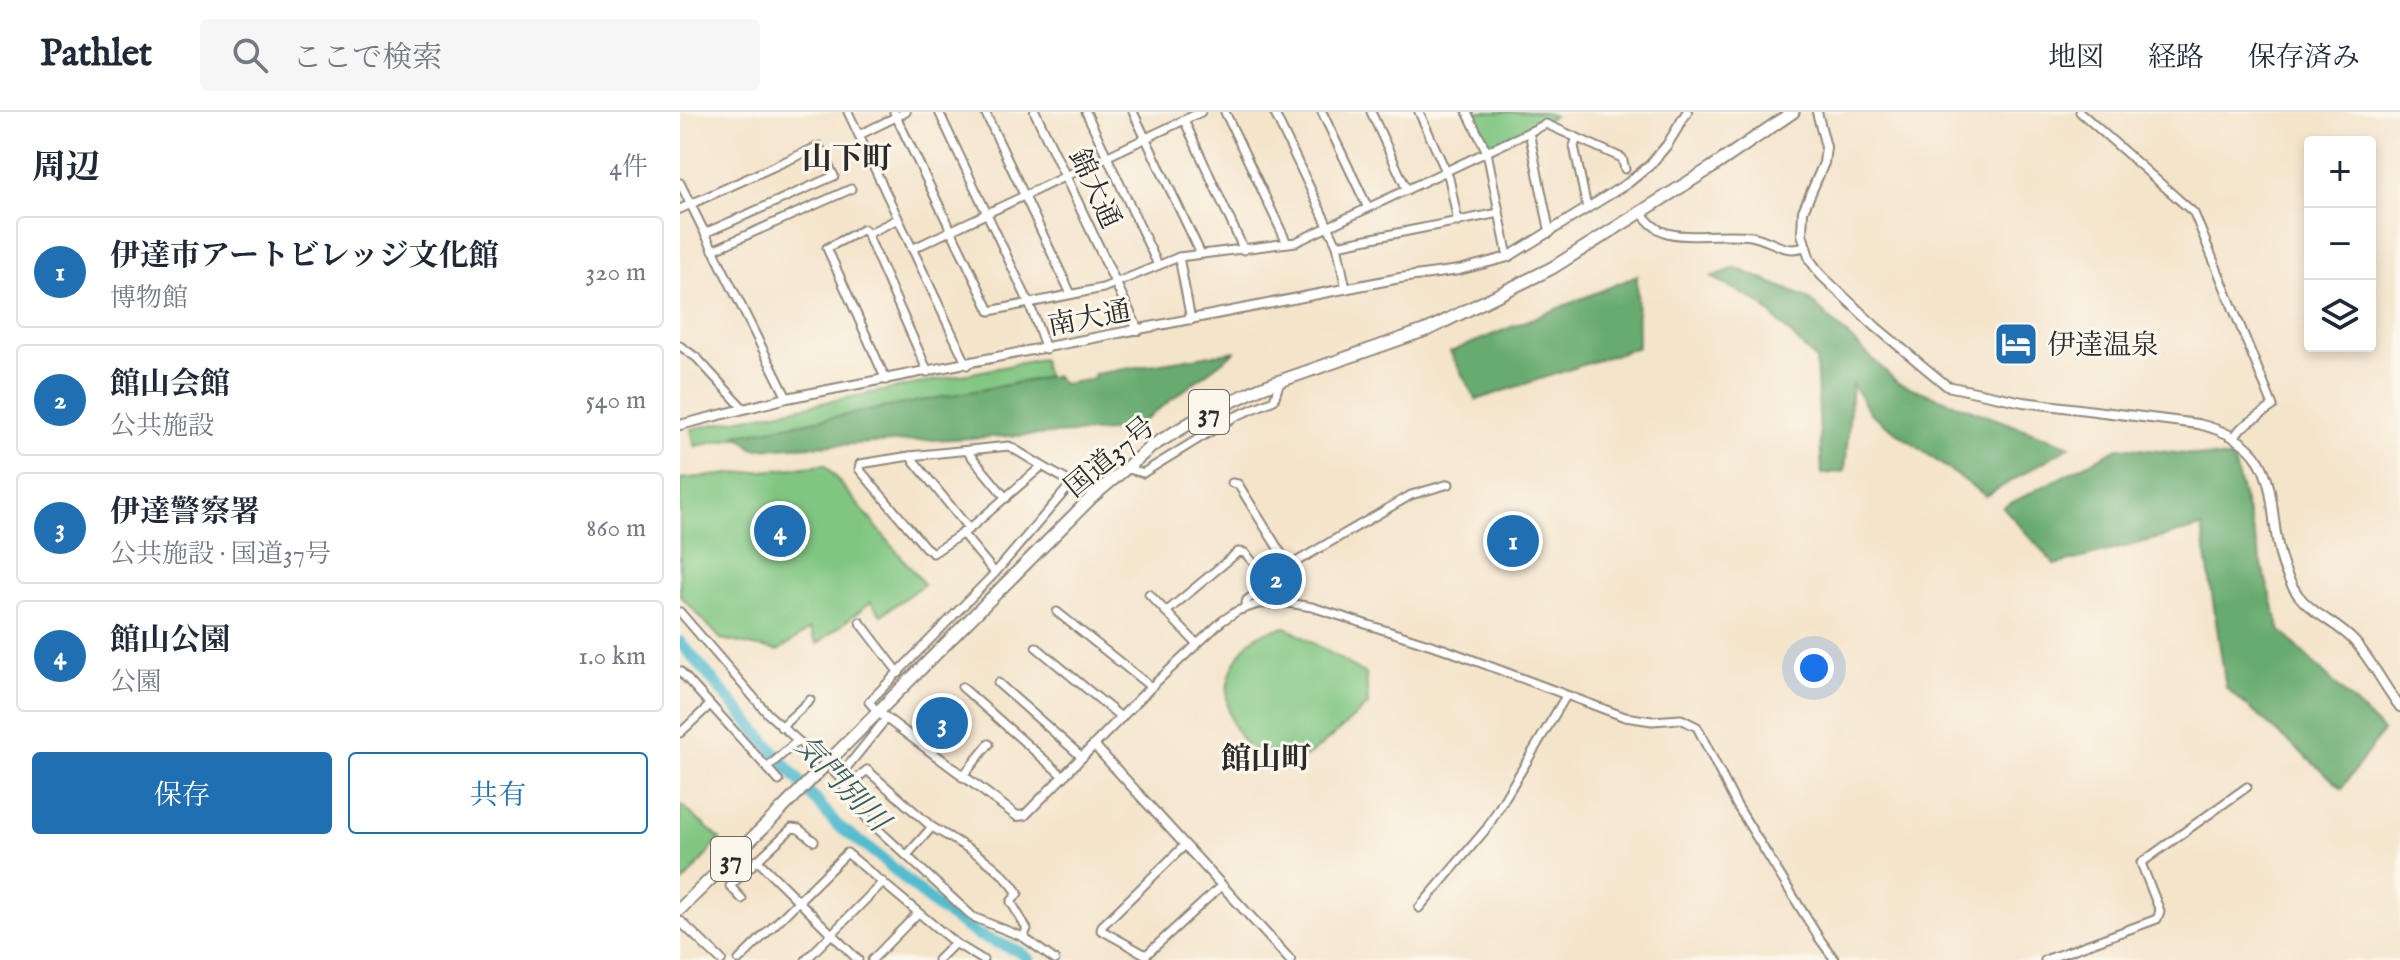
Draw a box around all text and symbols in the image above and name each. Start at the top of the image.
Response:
search box [200,19,760,91]
text: Pathlet [40,31,152,79]
icon: search [228,33,272,77]
text: ここで検索 [292,40,442,78]
text: 地図 [2048,41,2104,76]
text: 経路 [2148,41,2204,76]
text: 保存済み [2248,41,2360,76]
map controls [2304,136,2376,352]
button: + [2304,136,2376,208]
district label: 山下町 [802,141,892,179]
street label: 錦大通 [1060,144,1127,235]
text: 周辺 [32,147,100,190]
text: 4件 [609,151,648,184]
button: − [2304,208,2376,280]
text: 伊達市アートビレッジ文化館 [110,238,499,276]
text: 1 [55,256,65,289]
text: 320 m [586,256,646,289]
button: layers [2304,280,2376,352]
text: 博物館 [110,282,188,315]
street label: 南大通 [1045,294,1134,345]
hotel icon: 伊達温泉 [1992,320,2040,368]
place label: 伊達温泉 [2047,329,2159,364]
text: 館山会館 [110,366,230,404]
text: 2 [54,384,66,417]
text: 540 m [585,384,646,417]
road number: 37 [1189,390,1229,434]
text: 公共施設 [110,410,214,443]
street label: 国道37号 [1058,410,1163,506]
text: 伊達警察署 [110,494,260,532]
pin: 4 [754,501,806,561]
pin: 1 [1487,511,1539,571]
text: 3 [55,512,65,545]
text: 860 m [586,512,646,545]
text: 公共施設 · 国道37号 [110,538,331,571]
pin: 2 [1250,549,1302,609]
text: 館山公園 [110,622,230,660]
text: 4 [54,640,66,673]
text: 1.0 km [578,640,646,673]
your location [1794,648,1834,688]
text: 公園 [110,666,162,699]
pin: 3 [916,693,968,753]
water label: 気門別川 [785,728,898,843]
district label: 館山町 [1221,741,1311,779]
button: 保存 [32,752,332,834]
button: 共有 [348,752,648,834]
road number: 37 [711,837,751,881]

